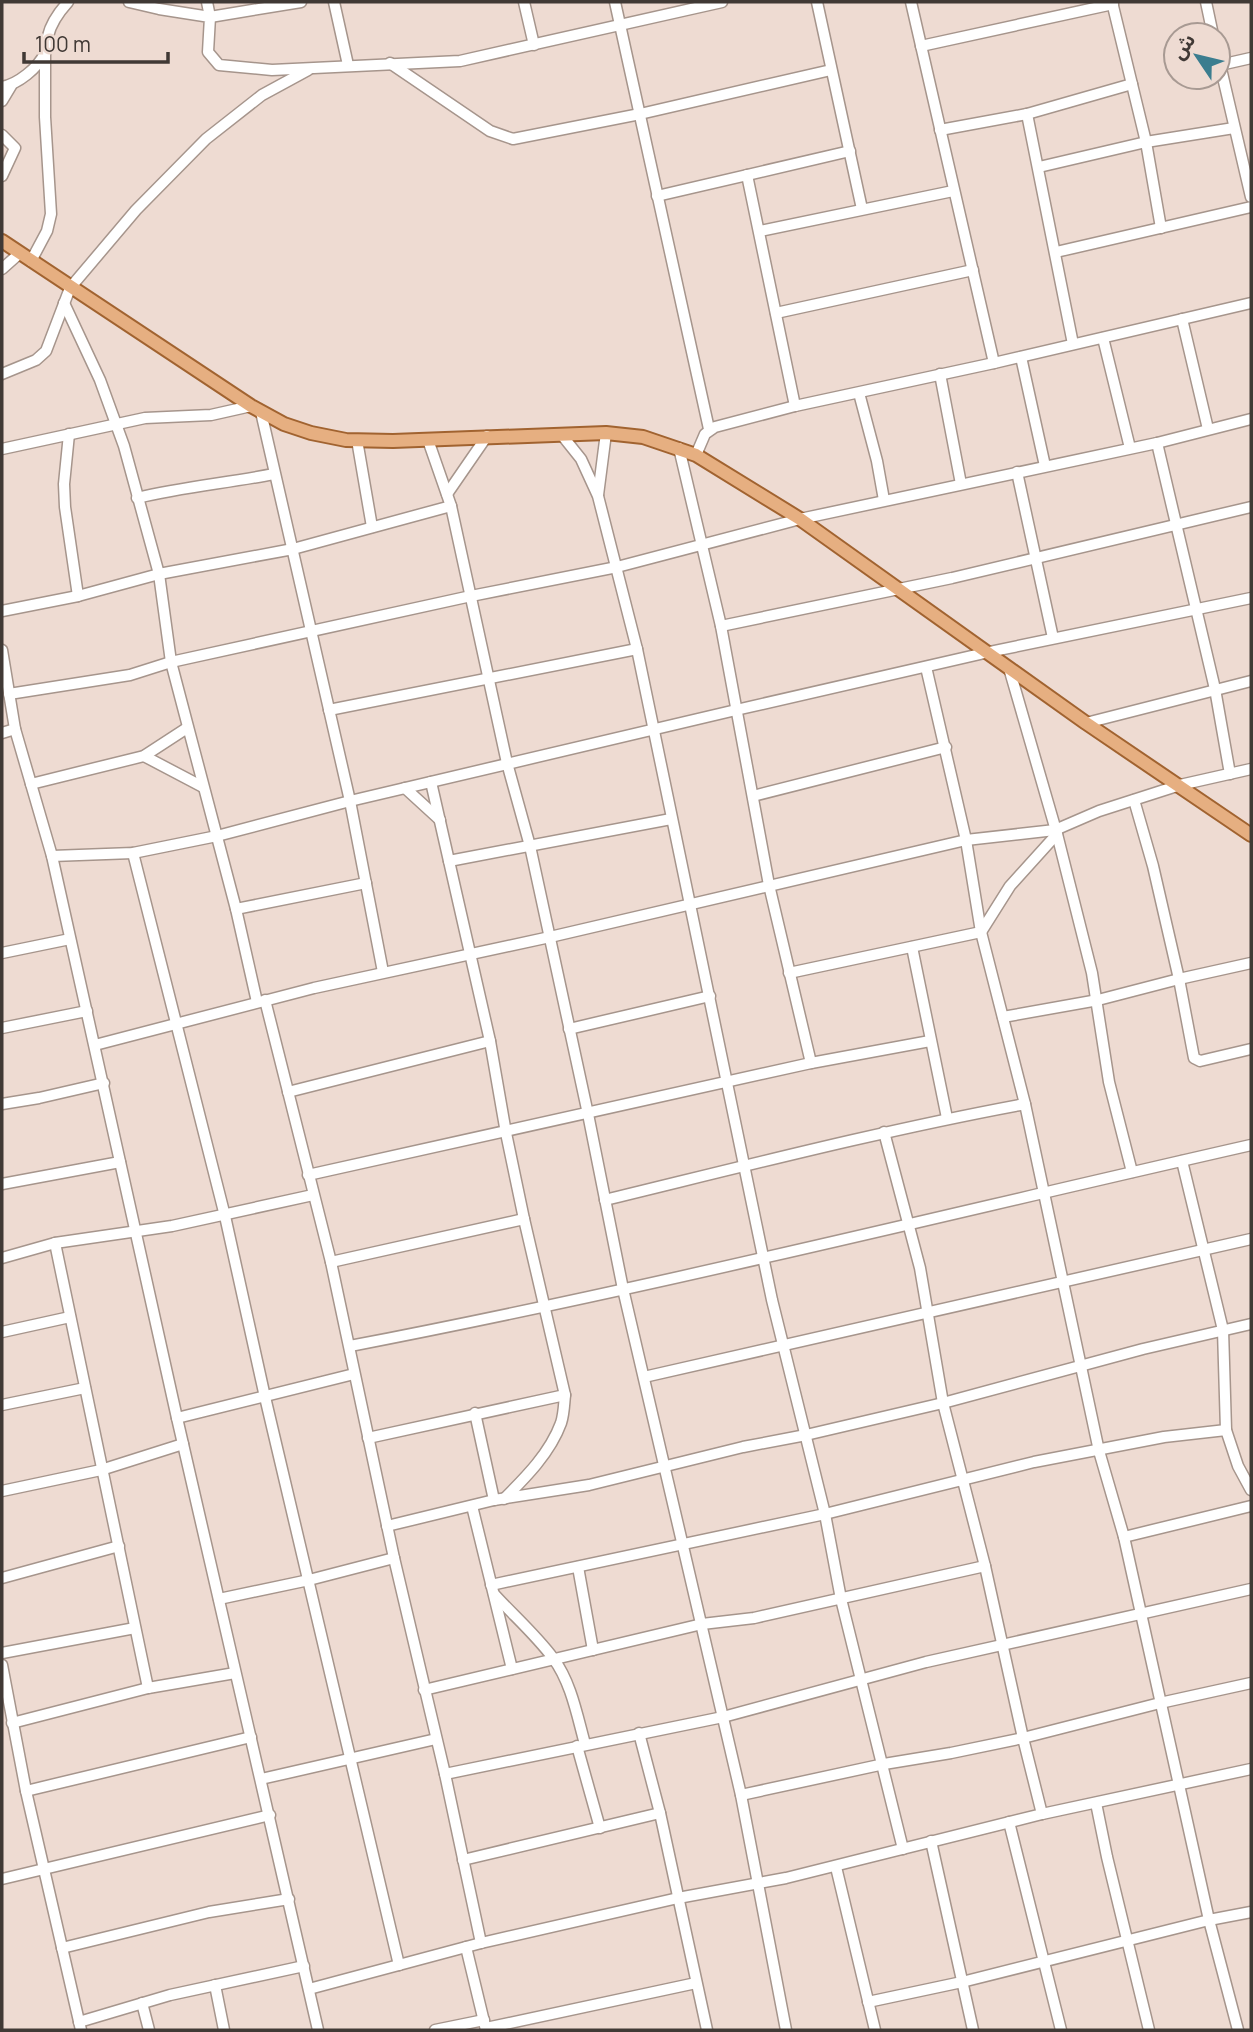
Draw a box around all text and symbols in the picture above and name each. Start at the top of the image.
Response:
scale bar [24,21,168,65]
north arrow [1162,21,1232,91]
text: ش [1165,28,1201,64]
text: 100 m [35,30,91,58]

